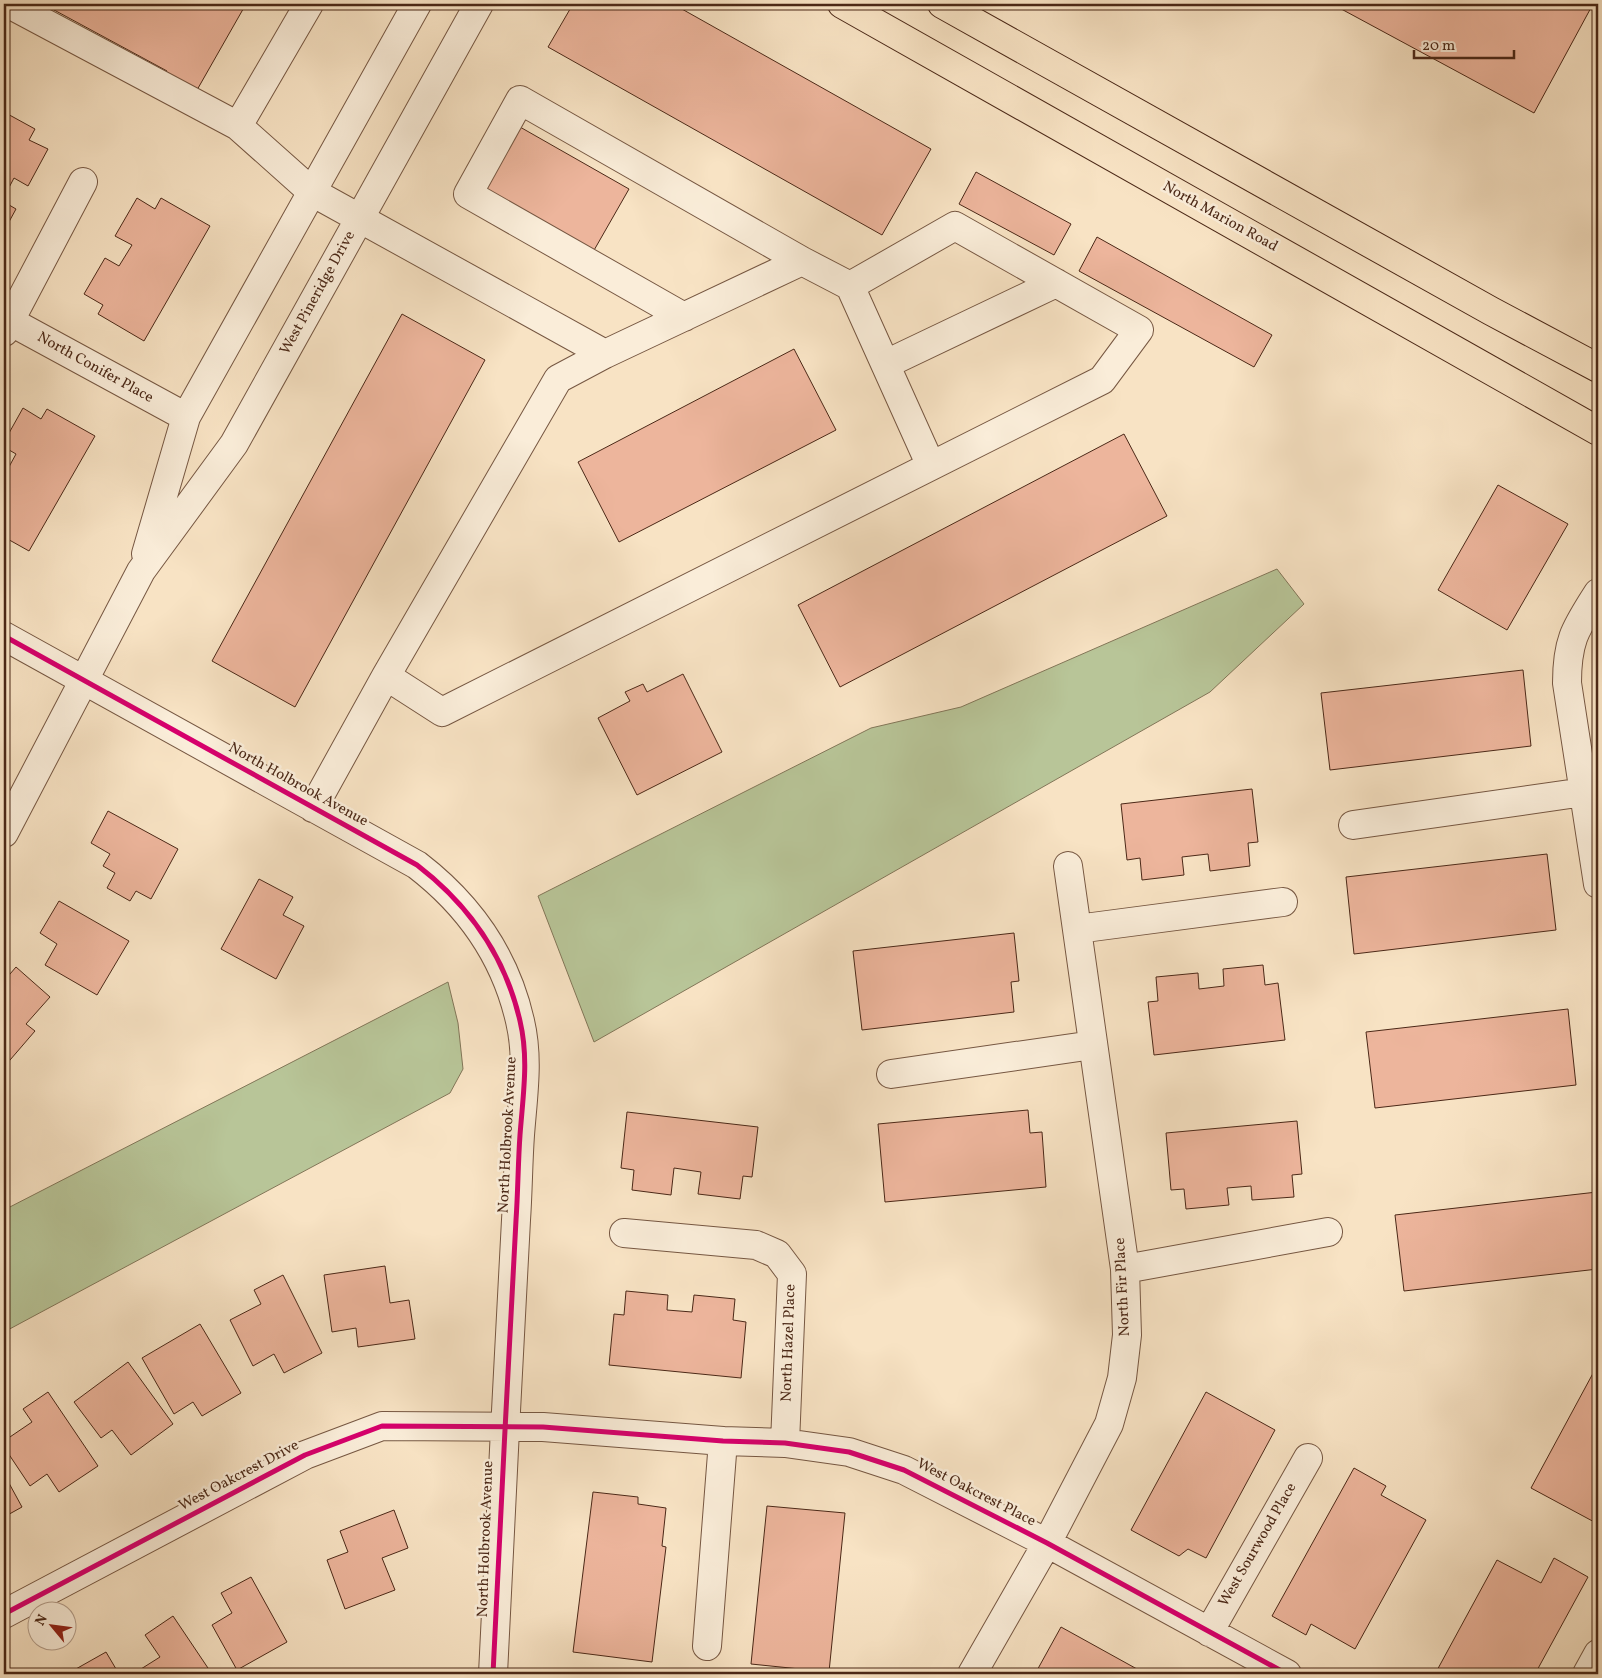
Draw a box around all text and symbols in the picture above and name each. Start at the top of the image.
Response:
scale bar [1414,28,1514,60]
text: 20 m [1422,36,1455,57]
street label: North Marion Road [1159,177,1281,257]
street label: West Pineridge Drive [275,227,361,359]
street label: North Conifer Place [33,327,157,409]
street label: North Holbrook Avenue [224,738,372,832]
street label: North Holbrook Avenue [493,1056,523,1214]
street label: North Fir Place [1110,1237,1136,1337]
street label: North Hazel Place [776,1284,802,1402]
street label: West Oakcrest Drive [175,1435,303,1517]
street label: West Oakcrest Place [913,1454,1039,1532]
street label: North Holbrook Avenue [473,1460,499,1618]
street label: West Sourwood Place [1214,1479,1302,1611]
north arrow [28,1600,78,1650]
text: N [31,1611,53,1629]

